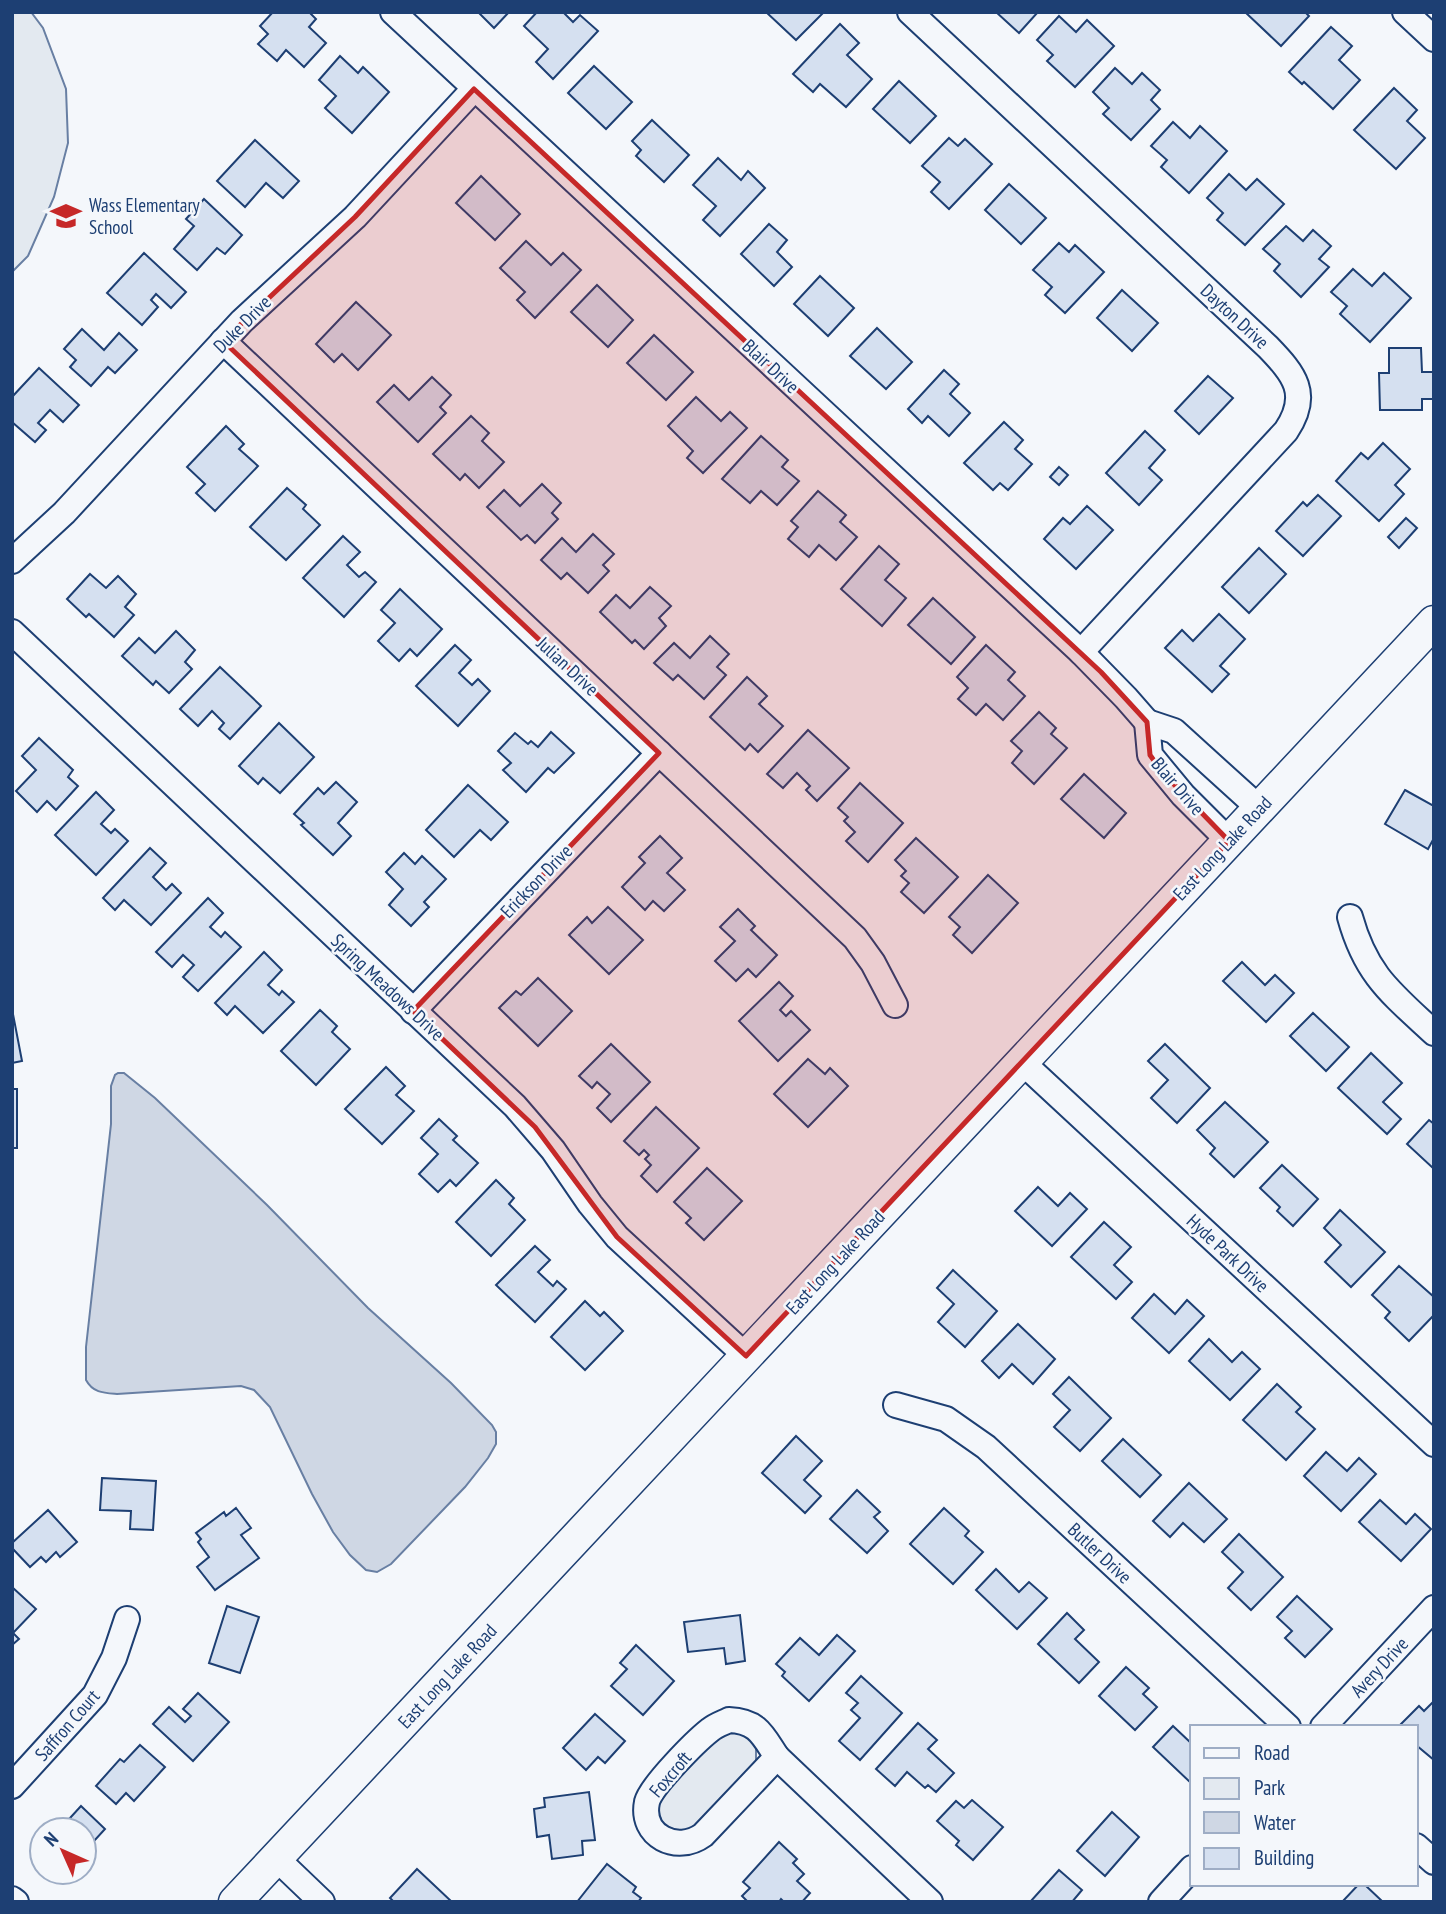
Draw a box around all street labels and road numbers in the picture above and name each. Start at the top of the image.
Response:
street label: Dayton Drive [1196,278,1274,354]
street label: Duke Drive [208,290,276,358]
street label: Blair Drive [738,334,804,398]
street label: Julian Drive [531,631,604,701]
street label: Blair Drive [1146,752,1210,820]
street label: East Long Lake Road [1168,791,1276,905]
street label: Erickson Drive [495,839,577,923]
street label: Spring Meadows Drive [326,928,450,1046]
street label: East Long Lake Road [781,1205,889,1319]
street label: Hyde Park Drive [1182,1209,1274,1297]
street label: Butler Drive [1063,1517,1137,1589]
street label: East Long Lake Road [393,1619,501,1733]
street label: Avery Drive [1345,1632,1413,1702]
street label: Saffron Court [29,1684,105,1766]
street label: Foxcroft [644,1745,697,1802]

